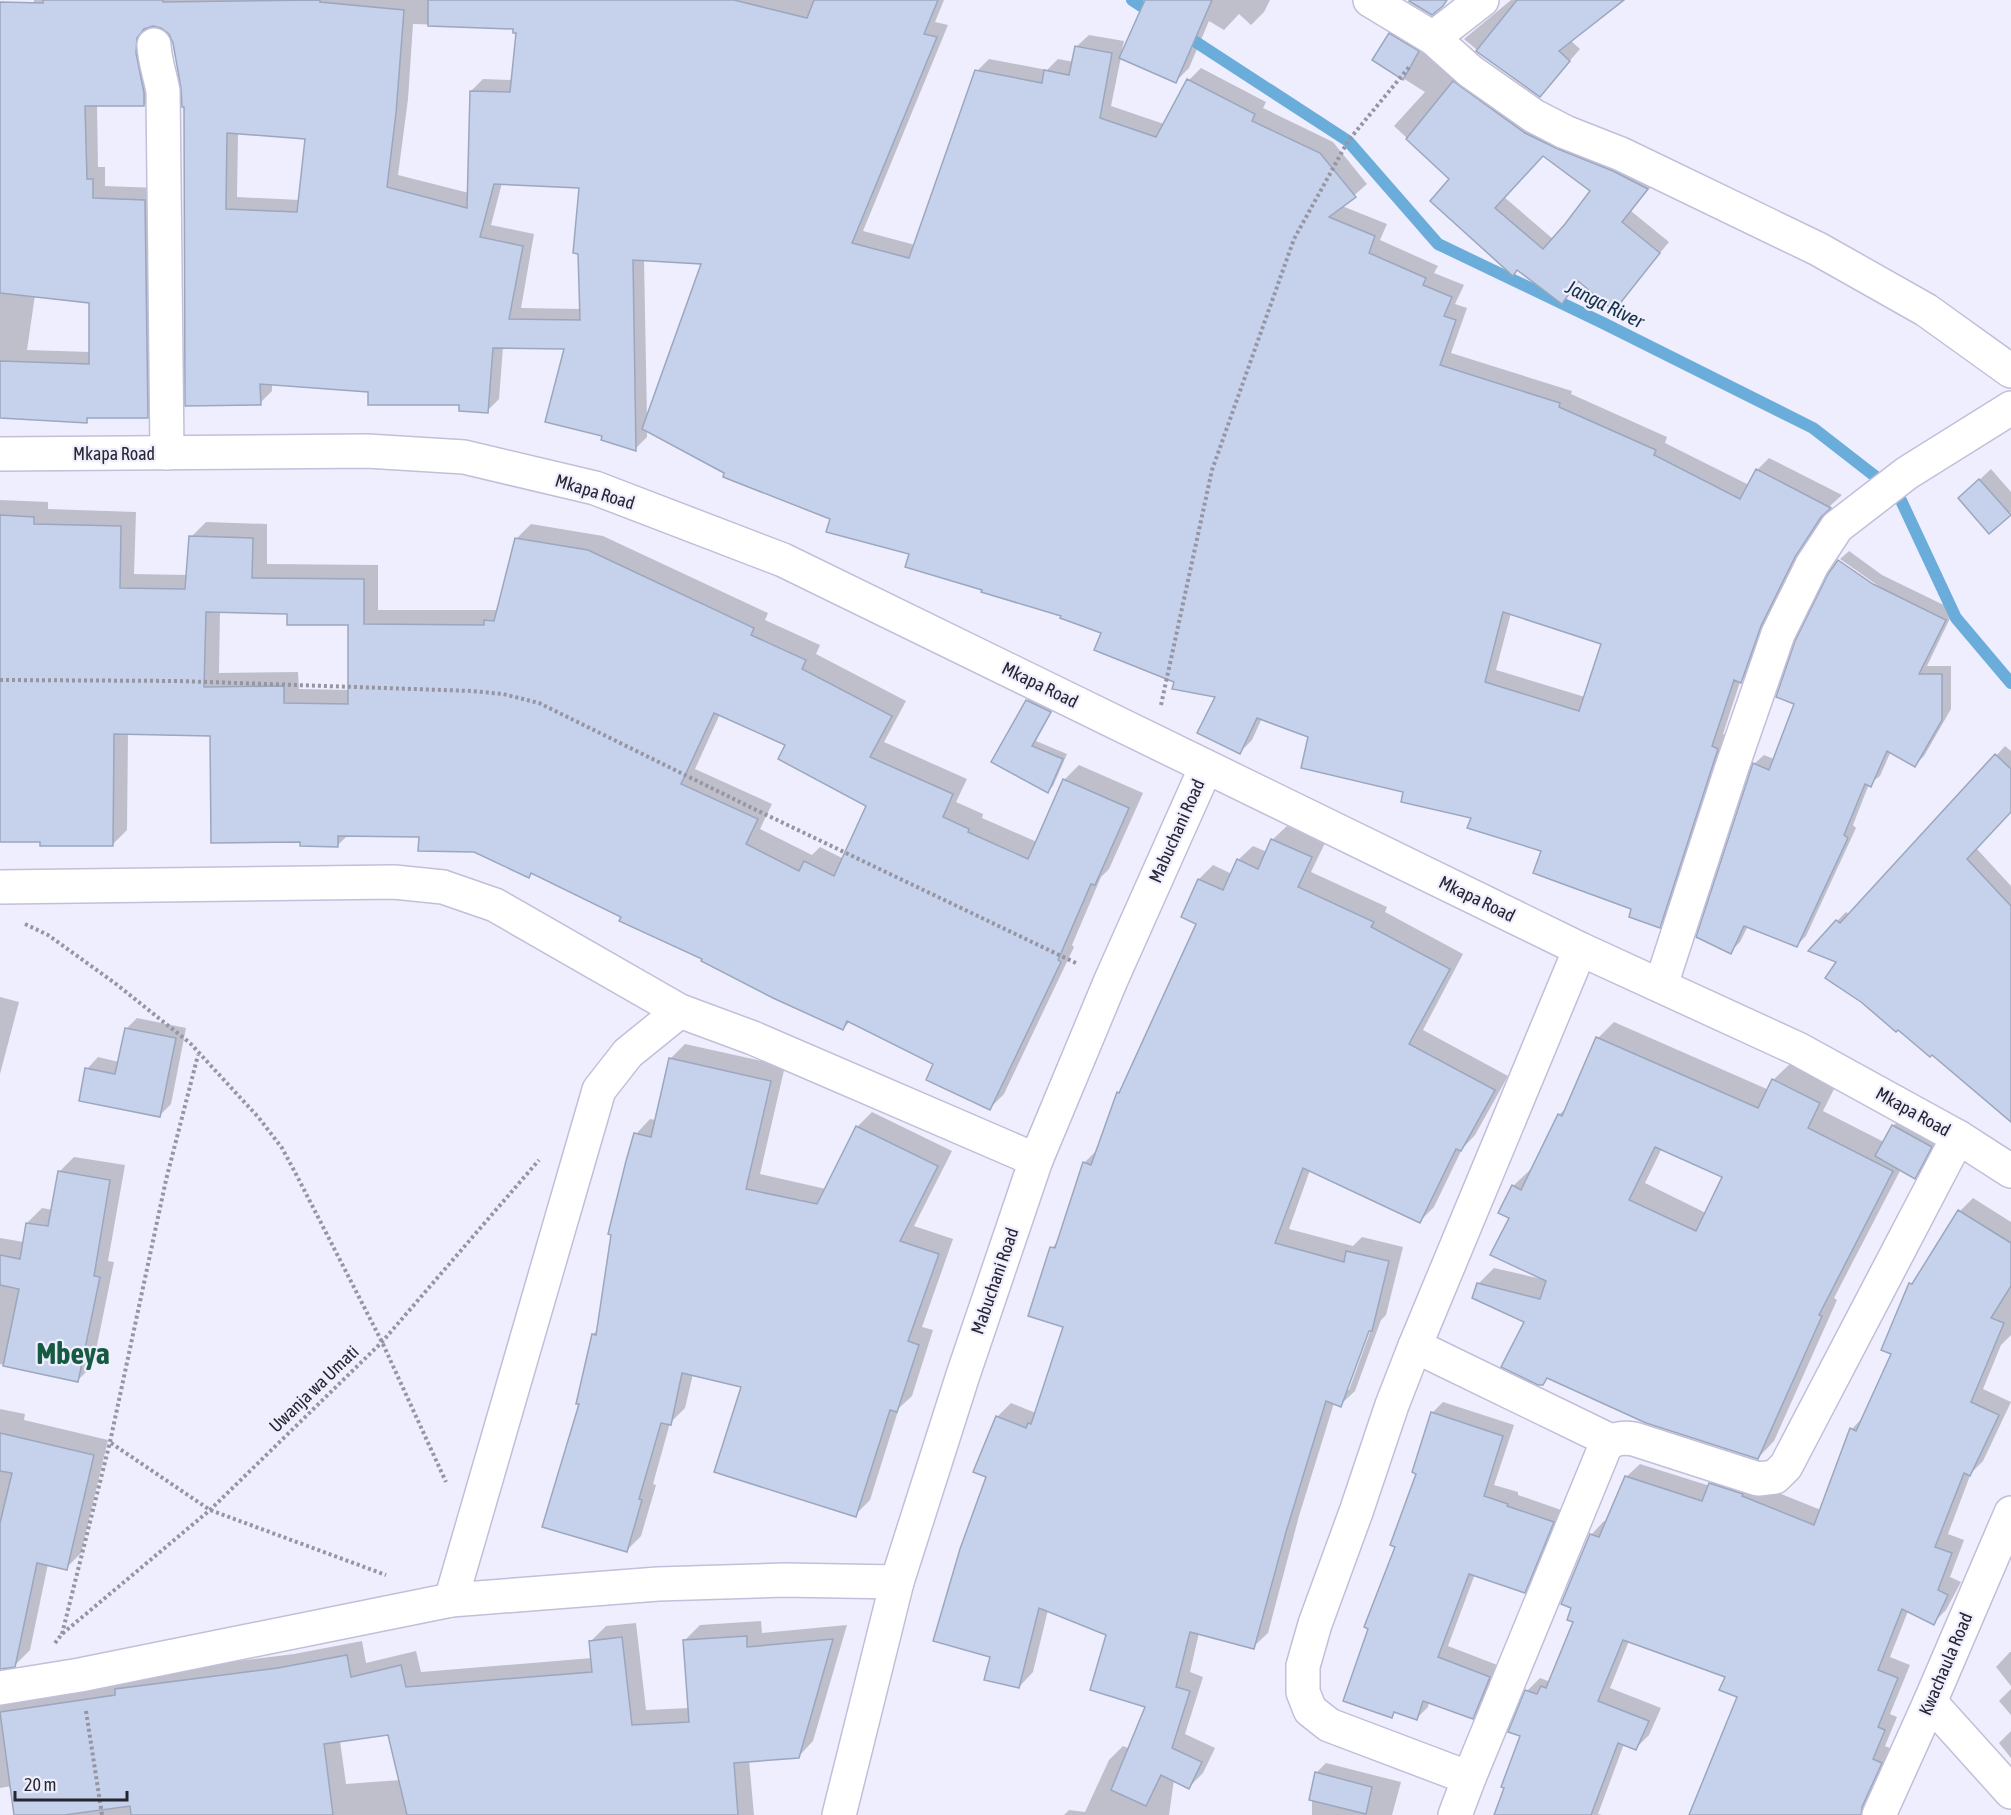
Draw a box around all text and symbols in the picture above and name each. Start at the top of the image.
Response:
water label: Janga River [1561,274,1649,333]
street label: Mkapa Road [73,443,155,464]
street label: Mkapa Road [553,469,637,514]
street label: Mkapa Road [999,657,1082,712]
street label: Mabuchani Road [1144,776,1209,886]
street label: Mkapa Road [1436,871,1519,926]
street label: Mkapa Road [1872,1082,1954,1141]
street label: Mabuchani Road [967,1225,1023,1337]
district label: Mbeya [36,1336,110,1370]
street label: Uwanja wa Umati [265,1341,363,1436]
street label: Kwachaula Road [1914,1609,1977,1718]
scale bar [15,1764,128,1802]
text: 20 m [24,1774,56,1795]

